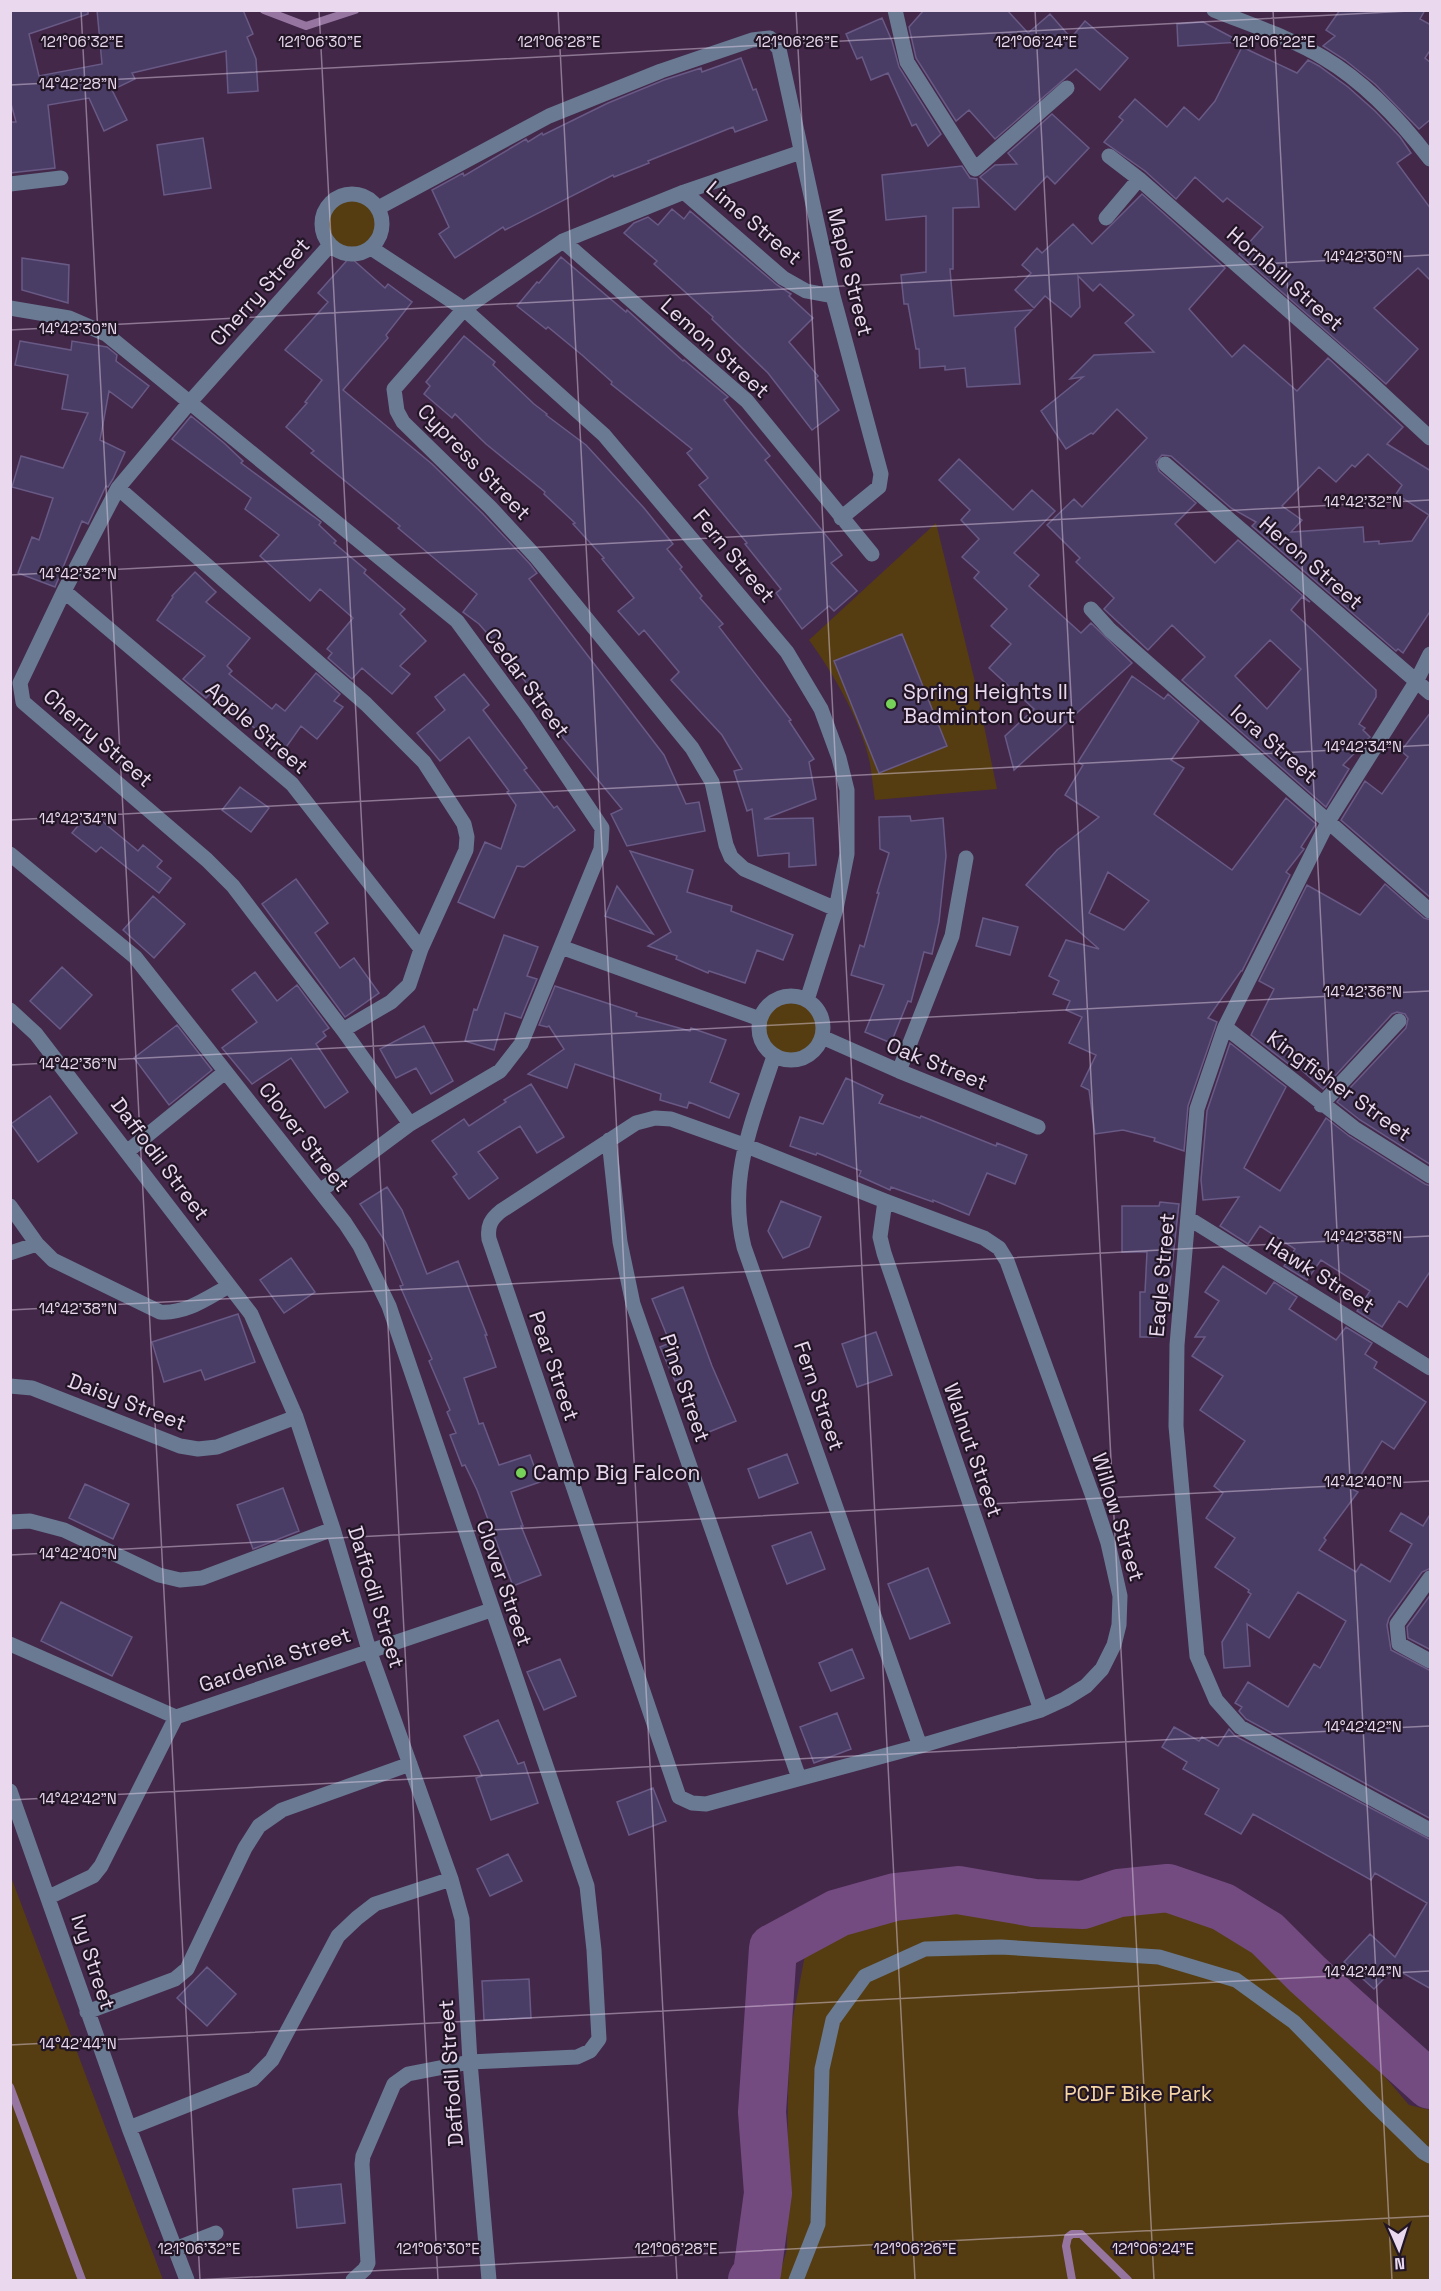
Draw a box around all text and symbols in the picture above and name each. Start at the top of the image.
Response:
text: 121°06'32"E [41,32,123,51]
text: 121°06'30"E [278,32,362,51]
text: 121°06'28"E [517,32,601,51]
text: 121°06'26"E [756,32,838,51]
text: 121°06'24"E [995,32,1077,51]
text: 121°06'22"E [1233,32,1315,51]
text: 14°42'28"N [39,74,117,93]
street label: Lime Street [701,175,808,270]
street label: Maple Street [822,205,879,339]
street label: Hornbill Street [1221,221,1349,337]
street label: Cherry Street [204,232,316,352]
text: 14°42'30"N [1324,247,1402,266]
street label: Lemon Street [655,292,775,404]
text: 14°42'30"N [39,319,117,338]
street label: Cypress Street [412,398,537,526]
text: 14°42'32"N [1324,492,1402,511]
street label: Fern Street [687,503,781,608]
street label: Heron Street [1254,510,1369,615]
text: 14°42'32"N [39,564,117,583]
street label: Cedar Street [479,623,576,743]
street label: Apple Street [200,676,314,780]
place label: Spring Heights II Badminton Court [903,678,1075,729]
street label: Cherry Street [38,682,159,793]
marker: Spring Heights II Badminton Court [884,697,898,711]
street label: Iora Street [1225,698,1324,789]
text: 14°42'34"N [1324,737,1402,756]
text: 14°42'34"N [39,809,117,828]
text: 14°42'36"N [1324,982,1402,1001]
street label: Kingfisher Street [1262,1024,1417,1147]
street label: Oak Street [883,1031,992,1096]
text: 14°42'36"N [39,1054,117,1073]
street label: Clover Street [253,1076,356,1197]
street label: Daffodil Street [105,1092,215,1226]
street label: Eagle Street [1143,1212,1180,1338]
text: 14°42'38"N [1324,1227,1402,1246]
street label: Hawk Street [1261,1230,1380,1319]
text: 14°42'38"N [39,1299,117,1318]
street label: Pear Street [523,1307,586,1424]
street label: Pine Street [654,1330,717,1445]
street label: Fern Street [788,1338,851,1454]
street label: Daisy Street [64,1367,190,1436]
street label: Walnut Street [938,1379,1009,1520]
street label: Willow Street [1086,1449,1151,1584]
place label: Camp Big Falcon [533,1459,700,1486]
marker: Camp Big Falcon [514,1466,528,1480]
text: 14°42'40"N [1324,1472,1402,1491]
street label: Clover Street [470,1516,539,1650]
street label: Daffodil Street [342,1523,411,1671]
text: 14°42'40"N [39,1544,117,1563]
street label: Gardenia Street [195,1621,354,1698]
text: 14°42'42"N [1324,1717,1402,1736]
text: 14°42'42"N [39,1789,117,1808]
street label: Ivy Street [65,1911,122,2013]
text: 14°42'44"N [1324,1962,1402,1981]
street label: Daffodil Street [432,1999,469,2147]
text: 14°42'44"N [39,2034,117,2053]
park label: PCDF Bike Park [1064,2080,1212,2107]
north arrow [1369,2219,1429,2279]
text: 121°06'32"E [158,2239,240,2258]
text: 121°06'30"E [396,2239,480,2258]
text: 121°06'28"E [634,2239,718,2258]
text: 121°06'26"E [874,2239,956,2258]
text: 121°06'24"E [1112,2239,1194,2258]
text: N [1394,2253,1406,2274]

